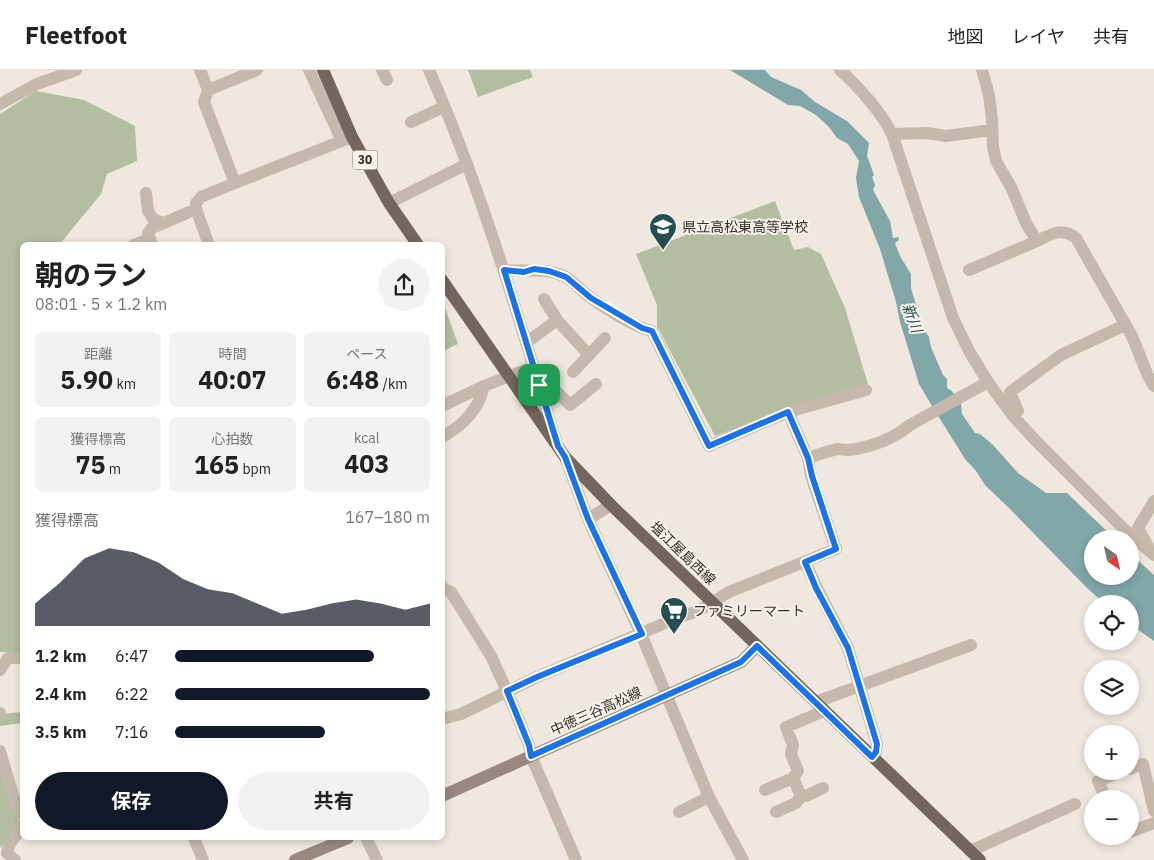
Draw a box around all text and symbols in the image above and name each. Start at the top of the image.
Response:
text: Fleetfoot [25,19,127,51]
text: 地図 [948,25,984,48]
text: レイヤ [1012,25,1065,48]
text: 共有 [1093,25,1129,48]
road number: 30 [352,150,378,170]
school or university icon: 県立高松東高等学校 [648,212,678,251]
place label: 県立高松東高等学校 [682,218,808,236]
text: 朝のラン [35,256,147,293]
button: share [378,259,430,311]
text: 08:01 · 5 × 1.2 km [35,294,167,314]
water label: 新川 [898,300,927,337]
text: 距離 [84,345,112,363]
text: 時間 [218,345,246,363]
text: ペース [346,345,387,363]
text: 5.90 [60,363,113,396]
text: 40:07 [198,363,267,396]
text: 6:48 [326,363,379,396]
pin [518,364,560,406]
icon: arrive [525,371,553,399]
text: km [113,375,136,393]
text: /km [379,375,408,393]
text: kcal [354,429,380,447]
text: 獲得標高 [70,430,126,448]
text: 心拍数 [211,430,253,448]
text: 403 [344,447,389,480]
text: 75 [75,448,105,481]
text: 165 [194,448,239,481]
text: m [105,460,121,478]
text: bpm [239,460,271,478]
text: 167–180 m [345,507,430,527]
text: 獲得標高 [35,510,99,530]
street label: 塩江屋島西線 [647,517,719,589]
north arrow [1084,530,1139,585]
map controls [1084,530,1139,845]
button: locate [1084,595,1139,650]
supermarket icon: ファミリーマート [659,596,689,635]
place label: ファミリーマート [693,602,805,620]
text: 1.2 km [35,646,86,666]
text: 6:47 [115,646,148,666]
button: layers [1084,660,1139,715]
street label: 中徳三谷高松線 [548,683,644,739]
text: 2.4 km [35,684,86,704]
text: 6:22 [115,684,148,704]
text: 3.5 km [35,722,86,742]
text: 7:16 [115,722,148,742]
button: + [1084,725,1139,780]
button: 保存 [35,772,228,830]
button: 共有 [238,772,430,830]
button: − [1084,790,1139,845]

